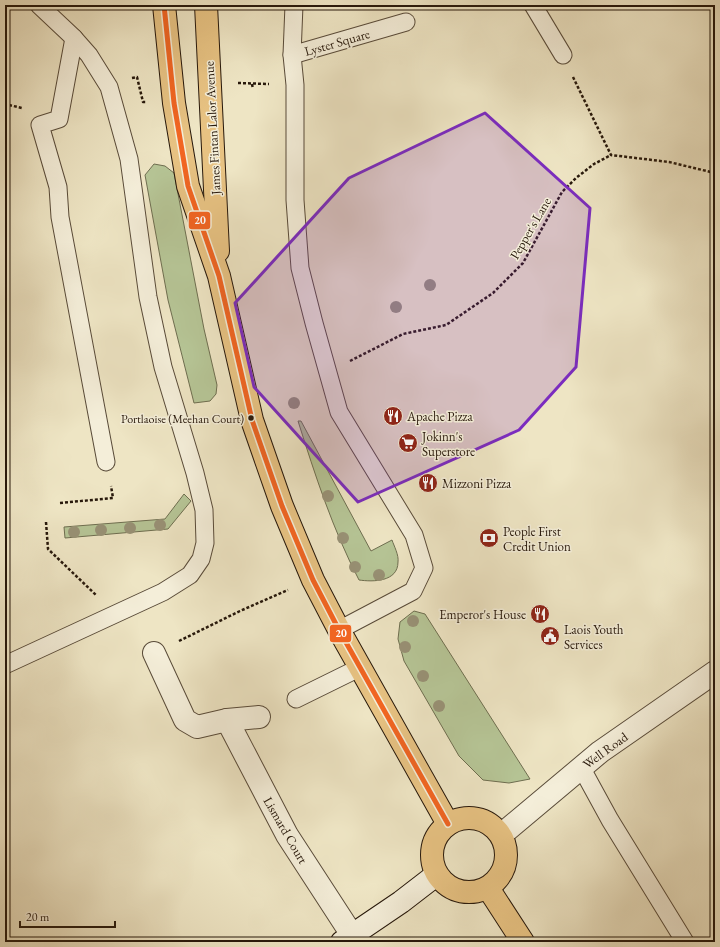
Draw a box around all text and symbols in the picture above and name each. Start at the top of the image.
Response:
street label: Lyster Square [302,25,372,60]
street label: James Fintan Lalor Avenue [201,61,225,196]
street label: Pepper's Lane [506,194,555,262]
line badge: 20 [188,211,211,230]
text: 20 [194,213,206,227]
restaurant icon: Apache Pizza [382,405,404,427]
place label: Apache Pizza [406,408,473,425]
place label: Portlaoise (Meehan Court) [121,411,244,427]
marker: Portlaoise (Meehan Court) [246,413,256,423]
place label: Jokinn's Superstore [421,428,475,460]
supermarket icon: Jokinn's Superstore [397,432,419,454]
restaurant icon: Mizzoni Pizza [417,472,439,494]
place label: Mizzoni Pizza [442,475,512,492]
place label: People First Credit Union [503,523,571,555]
bank icon: People First Credit Union [478,527,500,549]
restaurant icon: Emperor's House [529,603,551,625]
place label: Emperor's House [439,606,526,623]
place label: Laois Youth Services [564,621,624,653]
line badge: 20 [329,624,352,643]
public building icon: Laois Youth Services [539,625,561,647]
text: 20 [335,626,347,640]
street label: Well Road [579,728,632,772]
street label: Lismard Court [260,794,312,867]
scale bar [20,903,115,929]
text: 20 m [26,909,50,925]

